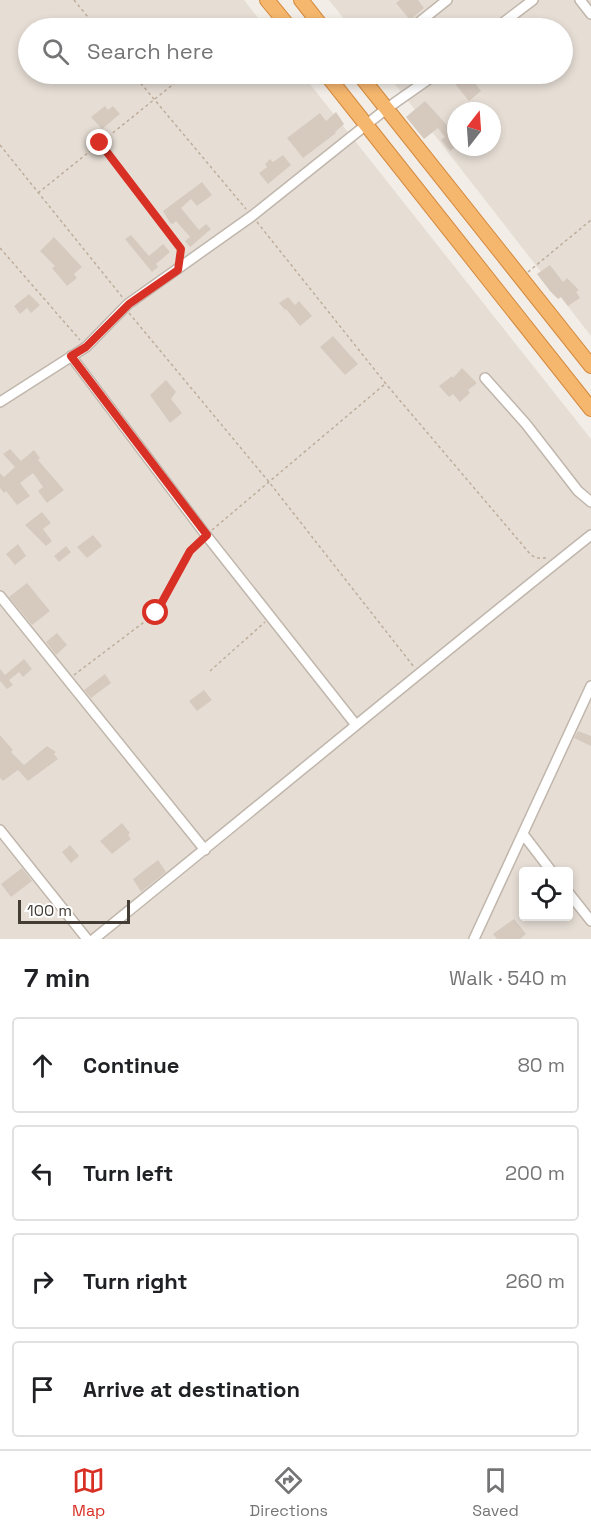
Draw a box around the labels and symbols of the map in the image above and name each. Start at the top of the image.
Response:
north arrow [447,102,501,156]
route end [86,129,112,155]
route start [142,599,168,625]
scale bar [18,897,130,924]

